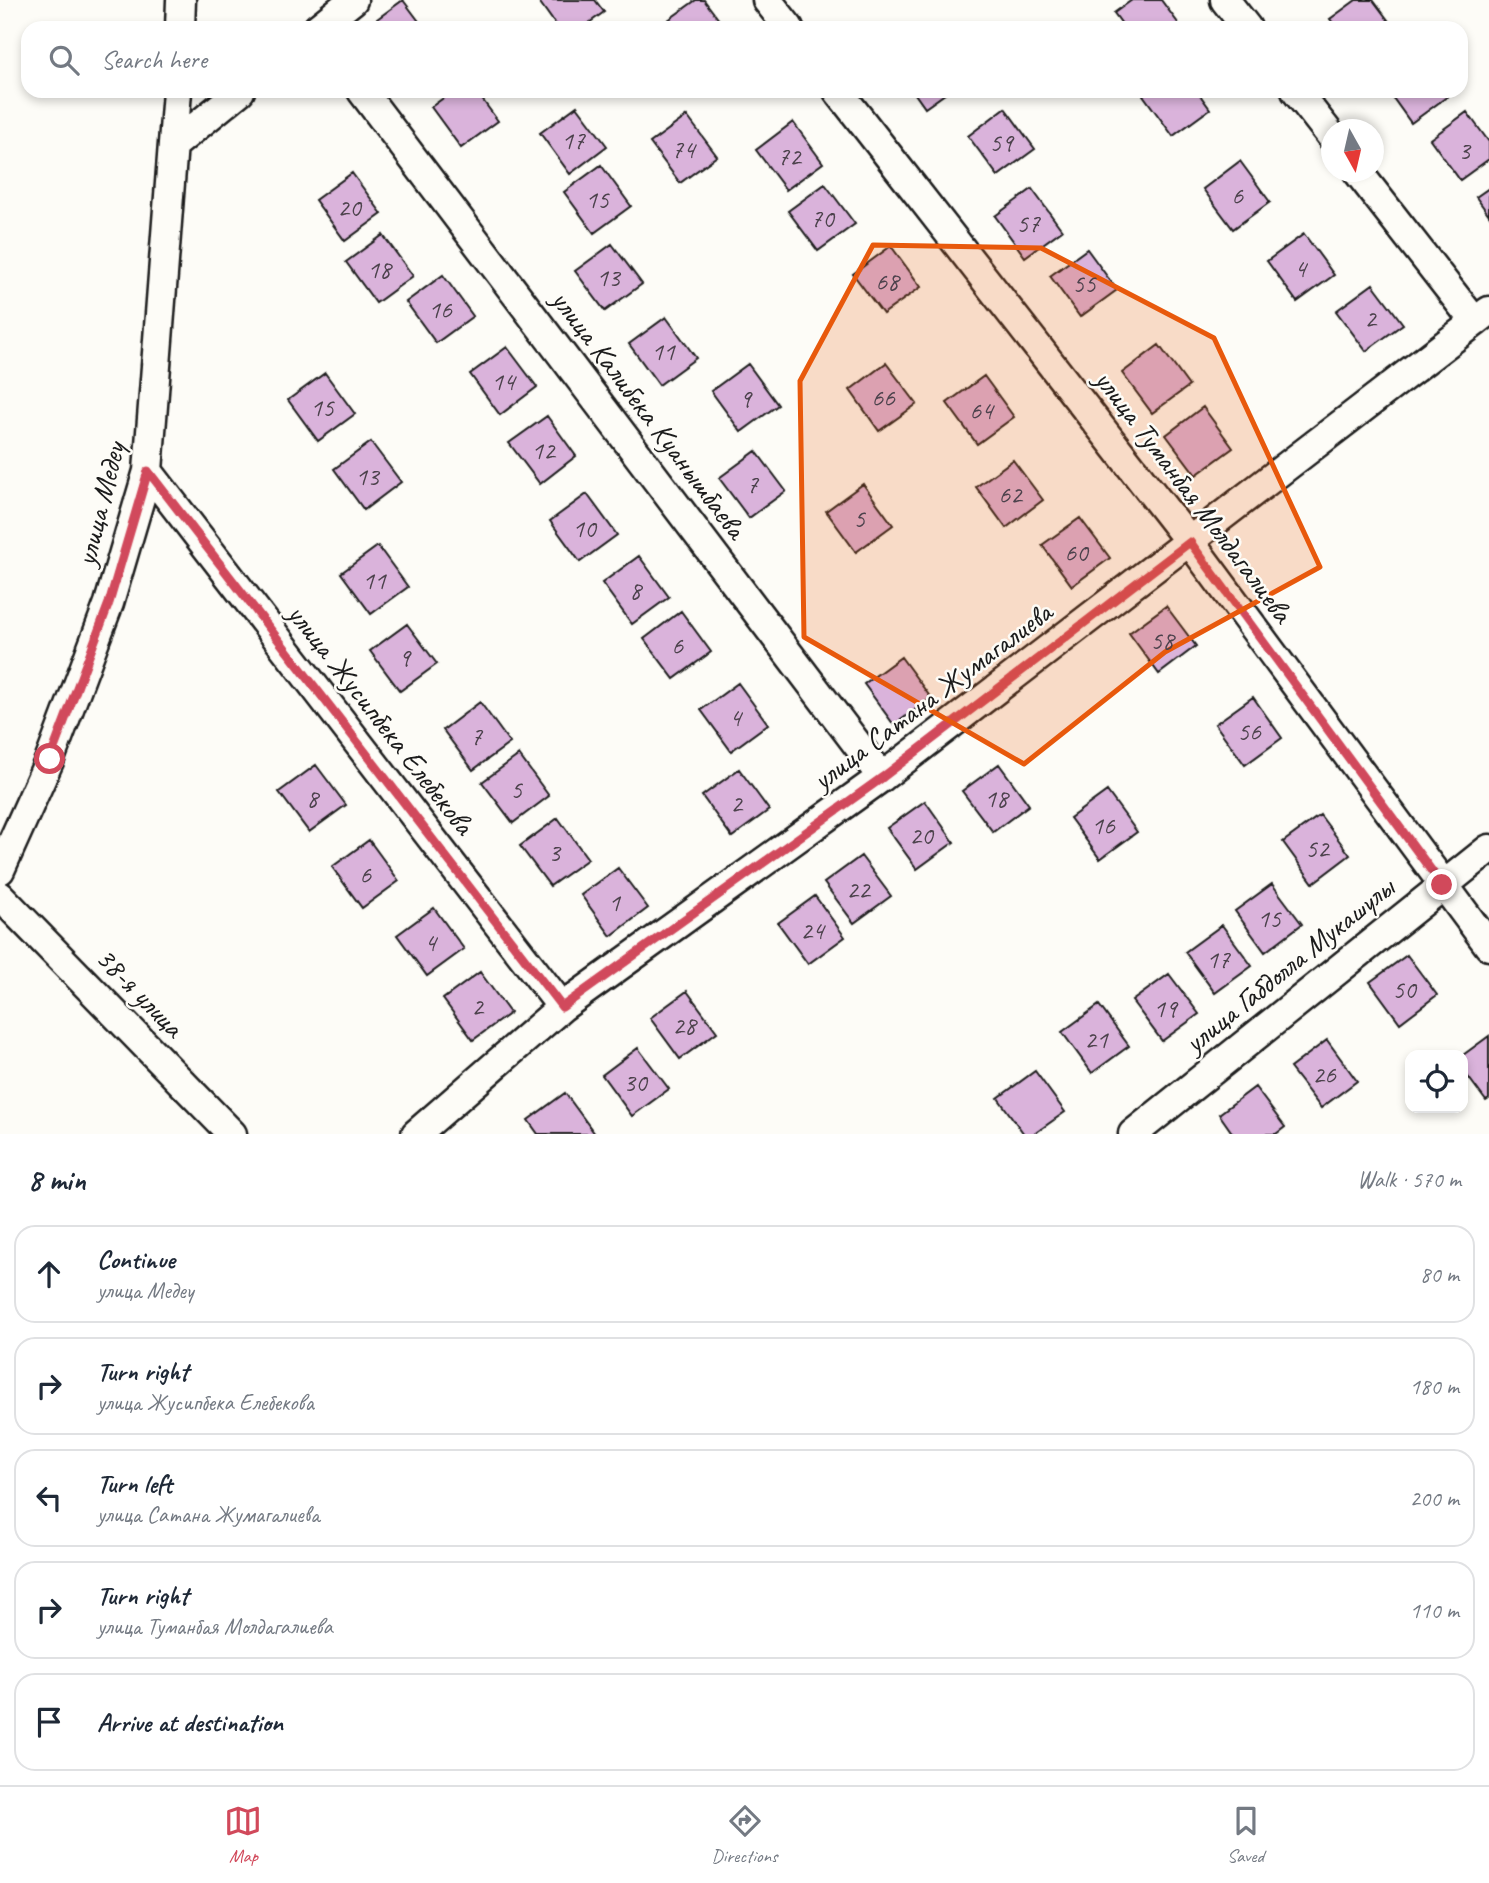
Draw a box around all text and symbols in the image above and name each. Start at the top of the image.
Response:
search box [21,21,1468,98]
icon: search [45,41,83,79]
text: Search here [101,43,207,76]
north arrow [1321,119,1384,182]
house number: 17 [561,124,586,157]
house number: 59 [989,126,1015,159]
house number: 74 [671,133,697,166]
house number: 3 [1458,134,1472,167]
house number: 72 [777,140,803,173]
house number: 6 [1231,179,1244,212]
house number: 15 [585,183,610,216]
house number: 20 [337,191,363,224]
house number: 70 [810,202,836,235]
house number: 57 [1016,207,1041,240]
house number: 4 [1294,252,1308,285]
house number: 18 [367,253,393,286]
house number: 13 [596,261,622,294]
house number: 68 [875,265,901,298]
house number: 55 [1072,267,1097,300]
street label: улица Калибека Куанышбаева [542,280,757,548]
house number: 16 [428,293,453,326]
house number: 2 [1364,302,1378,335]
house number: 11 [651,335,676,368]
street label: улица Туманбая Молдагалиева [1085,360,1303,632]
house number: 14 [491,365,517,398]
house number: 66 [871,381,896,414]
house number: 9 [739,382,753,415]
house number: 15 [310,391,335,424]
house number: 64 [969,394,995,427]
house number: 12 [531,434,557,467]
street label: улица Медеу [66,436,134,572]
house number: 13 [355,460,381,493]
house number: 7 [746,468,759,501]
house number: 62 [998,478,1024,511]
house number: 5 [853,502,866,535]
house number: 10 [572,512,598,545]
house number: 60 [1064,536,1090,569]
house number: 11 [362,564,387,597]
house number: 8 [629,574,643,607]
street label: улица Сатана Жумагалиева [803,592,1062,800]
street label: улица Жусипбека Елебекова [278,594,484,844]
house number: 58 [1150,624,1176,657]
house number: 6 [671,629,684,662]
house number: 9 [398,641,412,674]
house number: 4 [729,701,743,734]
house number: 56 [1237,715,1262,748]
house number: 7 [470,720,483,753]
route start [34,743,65,774]
house number: 5 [510,773,523,806]
house number: 8 [306,782,320,815]
house number: 18 [984,782,1010,815]
house number: 2 [730,787,744,820]
house number: 16 [1091,809,1116,842]
house number: 20 [909,819,935,852]
house number: 52 [1305,832,1331,865]
house number: 3 [548,836,562,869]
house number: 6 [359,858,372,891]
street label: улица Габдолла Мукашулы [1175,867,1403,1063]
route end [1426,869,1457,900]
house number: 22 [846,873,872,906]
house number: 1 [608,886,621,919]
house number: 15 [1257,902,1282,935]
house number: 24 [800,914,826,947]
house number: 4 [424,926,438,959]
street label: 38-я улица [88,939,194,1046]
house number: 17 [1206,943,1231,976]
house number: 50 [1392,973,1418,1006]
house number: 2 [471,990,485,1023]
house number: 19 [1153,992,1179,1025]
house number: 28 [672,1009,698,1042]
house number: 21 [1084,1023,1109,1056]
map controls [1405,1050,1468,1113]
button: locate [1405,1050,1468,1113]
house number: 26 [1312,1058,1337,1091]
house number: 30 [623,1066,649,1099]
text: 8 min [28,1161,85,1199]
text: Walk · 570 m [1357,1165,1461,1194]
text: Continue [97,1243,175,1276]
icon: ahead [30,1255,68,1293]
text: 80 m [1420,1260,1459,1289]
text: улица Медеу [97,1276,194,1305]
text: Turn right [97,1355,188,1388]
icon: right [30,1367,68,1405]
text: 180 m [1410,1372,1459,1401]
text: улица Жусипбека Елебекова [97,1388,314,1417]
text: Turn left [97,1467,172,1500]
icon: left [30,1479,68,1517]
text: 200 m [1410,1484,1459,1513]
text: улица Сатана Жумагалиева [97,1500,320,1529]
text: Turn right [97,1579,188,1612]
icon: right [30,1591,68,1629]
text: 110 m [1410,1596,1459,1625]
text: улица Туманбая Молдагалиева [97,1612,332,1641]
icon: arrive [30,1703,68,1741]
text: Arrive at destination [97,1706,283,1739]
tab: Map [224,1802,262,1868]
tab: Directions [711,1802,778,1868]
tab: Saved [1227,1802,1265,1868]

